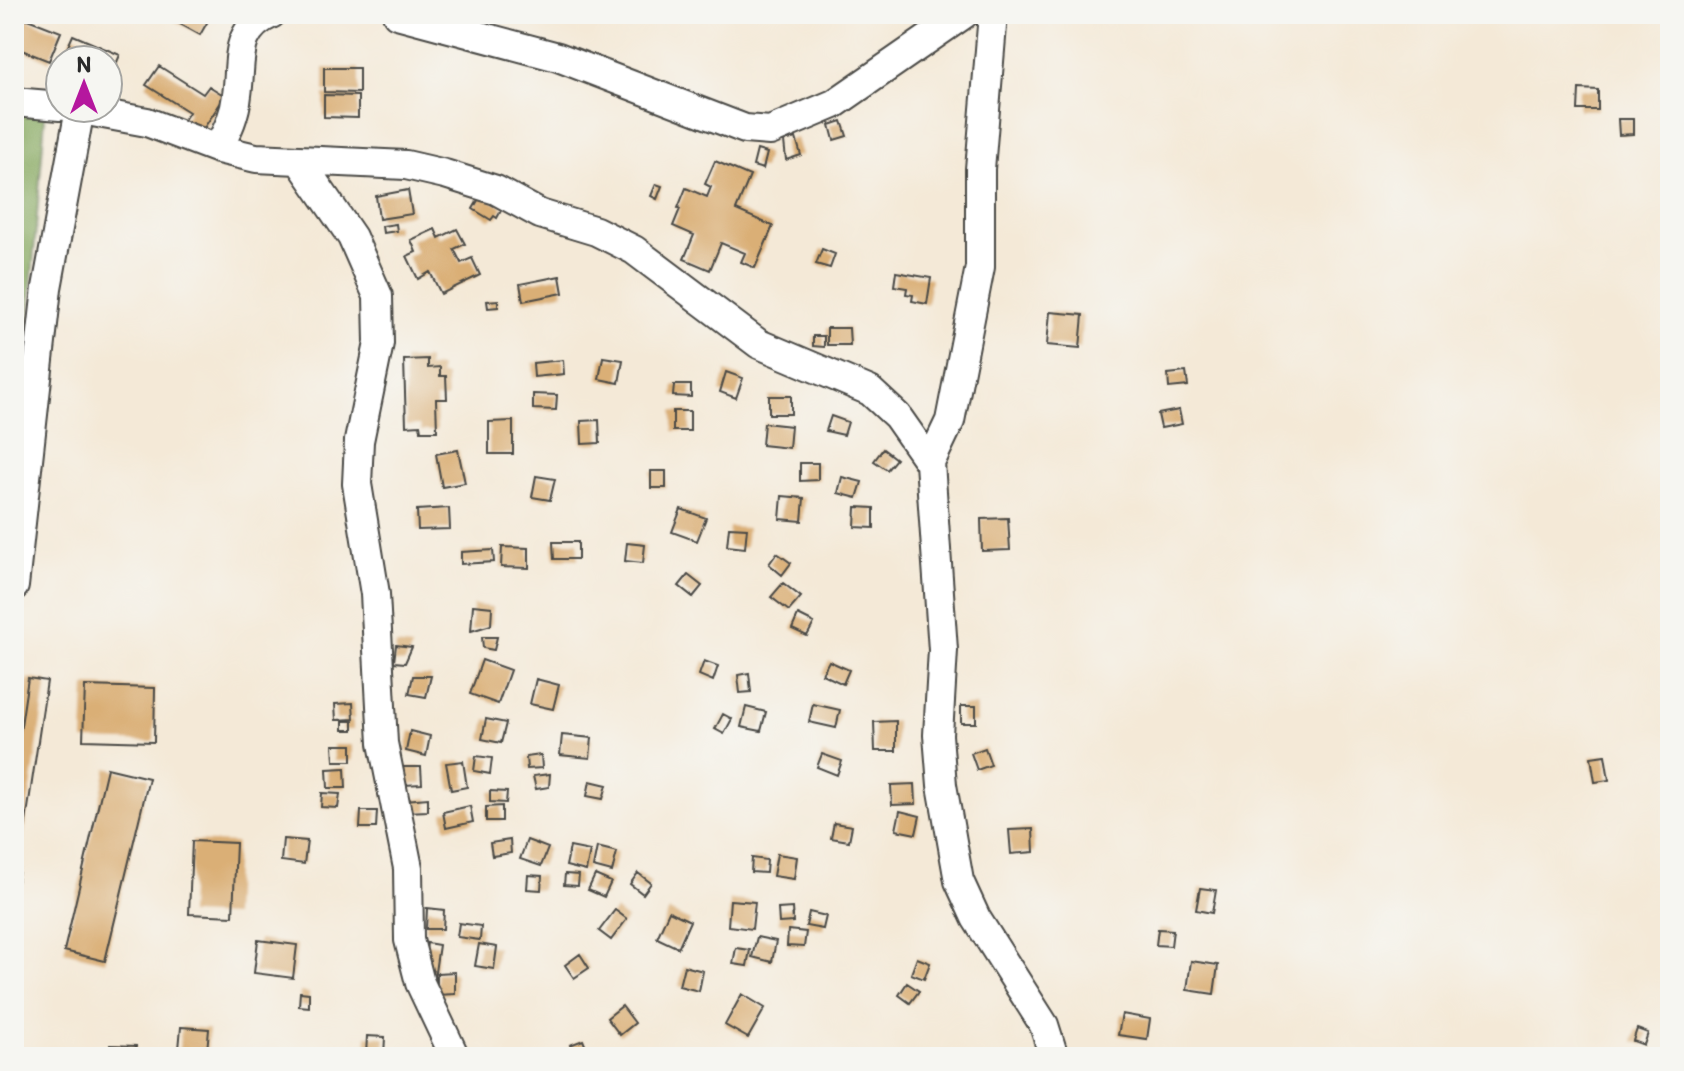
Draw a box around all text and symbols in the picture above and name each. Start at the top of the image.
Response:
north arrow [44,44,124,124]
text: N [77,51,91,78]

